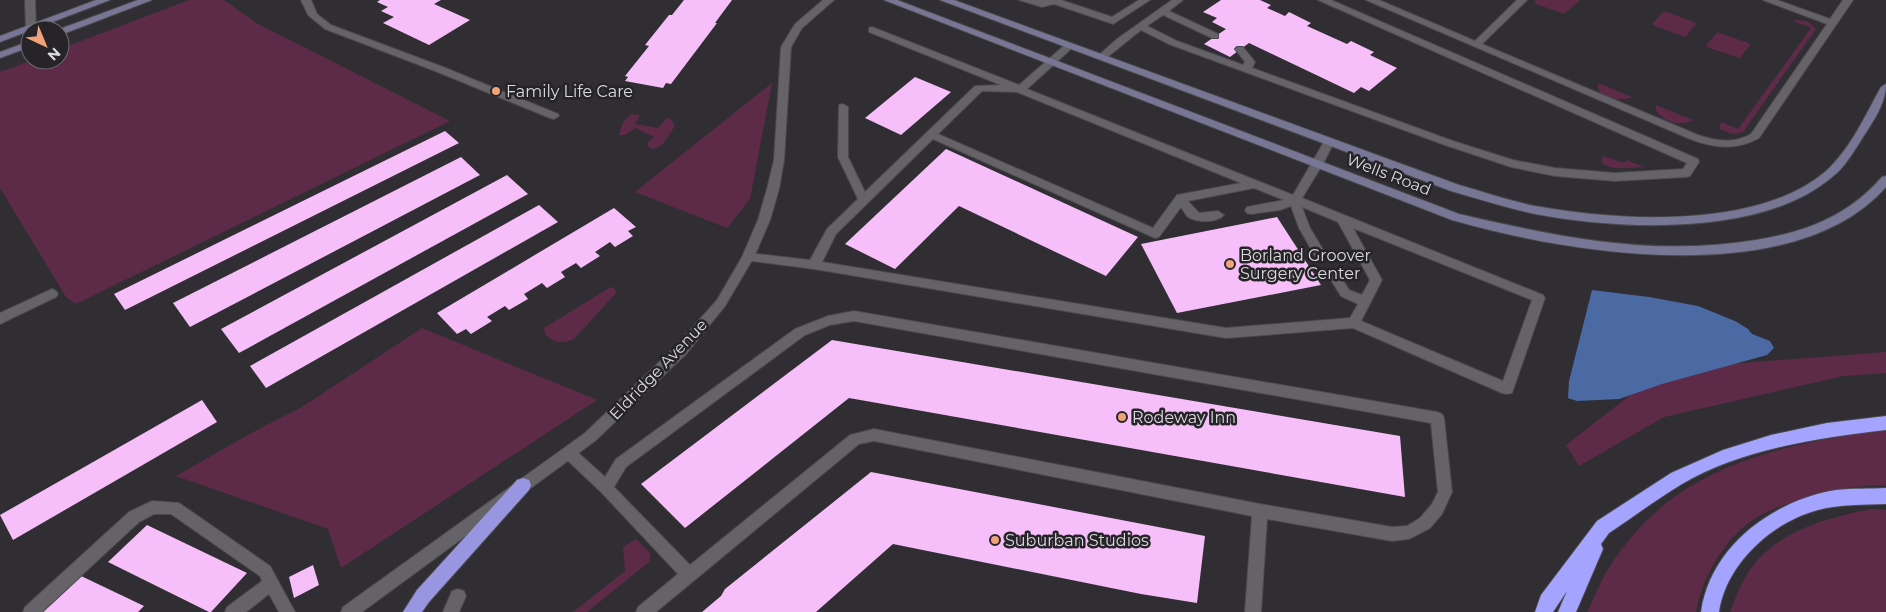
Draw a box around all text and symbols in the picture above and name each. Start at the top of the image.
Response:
north arrow [20,20,70,70]
text: N [44,44,64,65]
place label: Family Life Care [506,82,633,101]
marker: Family Life Care [490,85,502,97]
street label: Wells Road [1344,150,1434,199]
place label: Borland Groover Surgery Center [1240,246,1371,283]
marker: Borland Groover Surgery Center [1224,258,1236,270]
street label: Eldridge Avenue [606,315,711,424]
place label: Rodeway Inn [1132,408,1236,427]
marker: Rodeway Inn [1116,411,1128,423]
place label: Suburban Studios [1005,531,1149,550]
marker: Suburban Studios [989,534,1001,546]

